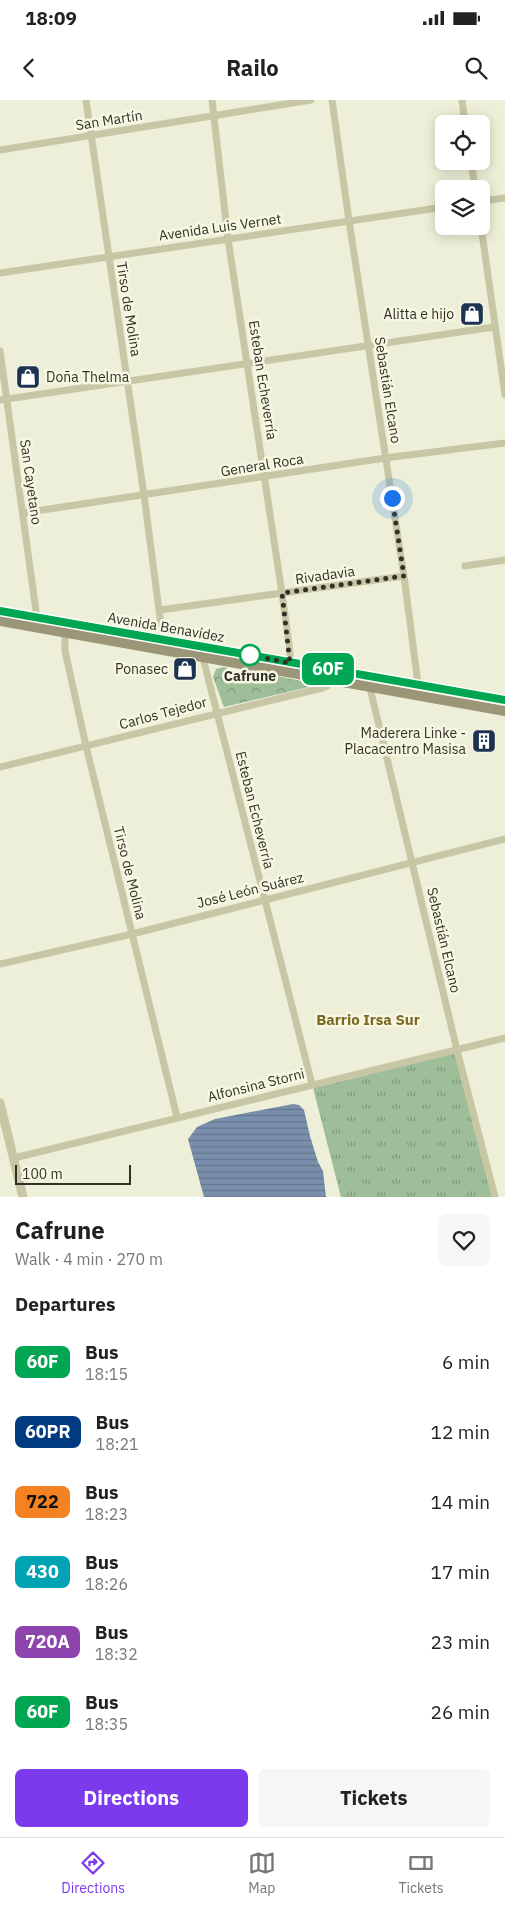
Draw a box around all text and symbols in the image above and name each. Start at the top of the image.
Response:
text: 18:09 [25,6,77,30]
text: Railo [226,53,279,82]
icon: back [15,54,43,82]
icon: search [462,54,490,82]
street label: San Martín [74,106,144,134]
map controls [435,115,490,235]
button: locate [435,115,490,170]
button: layers [435,180,490,235]
street label: Avenida Luis Vernet [158,209,282,245]
street label: Tirso de Molina [113,260,145,358]
shop icon: Alitta e hijo [459,301,485,327]
place label: Alitta e hijo [383,305,454,323]
street label: Esteban Echeverría [245,319,281,441]
street label: Sebastián Elcano [371,335,405,445]
shop icon: Doña Thelma [15,364,41,390]
place label: Doña Thelma [46,368,130,386]
street label: San Cayetano [16,438,46,526]
street label: General Roca [219,449,305,480]
your location [380,486,405,511]
street label: Rivadavia [294,562,357,588]
street label: Avenida Benavídez [106,608,226,646]
marker: Cafrune [239,644,261,666]
line badge: 60F [299,653,357,685]
shop icon: Ponasec [172,656,198,682]
text: 60F [312,657,344,680]
place label: Ponasec [115,660,168,678]
place label: Cafrune [224,667,276,685]
street label: Carlos Tejedor [117,693,209,733]
place label: Maderera Linke - Placacentro Masisa [345,724,467,758]
building icon: Maderera Linke - Placacentro Masisa [471,728,497,754]
street label: Esteban Echeverría [232,749,278,871]
street label: Tirso de Molina [110,824,150,922]
street label: José León Suárez [195,868,306,912]
street label: Sebastián Elcano [423,886,465,995]
district label: Barrio Irsa Sur [316,1010,420,1029]
street label: Alfonsina Storni [206,1064,306,1106]
scale bar [15,1162,131,1185]
text: 100 m [22,1165,63,1183]
text: Cafrune [15,1214,105,1246]
button: heart [438,1214,490,1266]
text: Walk · 4 min · 270 m [15,1249,163,1269]
text: Departures [15,1292,115,1316]
text: Bus [85,1340,119,1364]
text: 60F [26,1350,59,1373]
text: 6 min [442,1350,490,1374]
text: 18:15 [85,1364,128,1384]
text: Bus [96,1410,129,1434]
text: 60PR [25,1420,71,1443]
text: 12 min [431,1420,490,1444]
text: 18:21 [96,1434,139,1454]
text: Bus [85,1480,119,1504]
text: 722 [26,1490,59,1513]
text: 14 min [431,1490,490,1514]
text: 18:23 [85,1504,128,1524]
text: Bus [85,1550,119,1574]
text: 430 [26,1560,59,1583]
text: 17 min [431,1560,490,1584]
text: 18:26 [85,1574,128,1594]
text: Bus [95,1620,128,1644]
text: 720A [25,1630,70,1653]
text: 23 min [431,1630,490,1654]
text: 18:32 [95,1644,138,1664]
text: Bus [85,1690,119,1714]
text: 60F [26,1700,59,1723]
text: 26 min [431,1700,490,1724]
text: 18:35 [85,1714,128,1734]
button: Directions [15,1769,248,1827]
button: Tickets [258,1769,490,1827]
tab: Directions [61,1849,125,1897]
tab: Map [248,1849,276,1897]
tab: Tickets [399,1849,444,1897]

